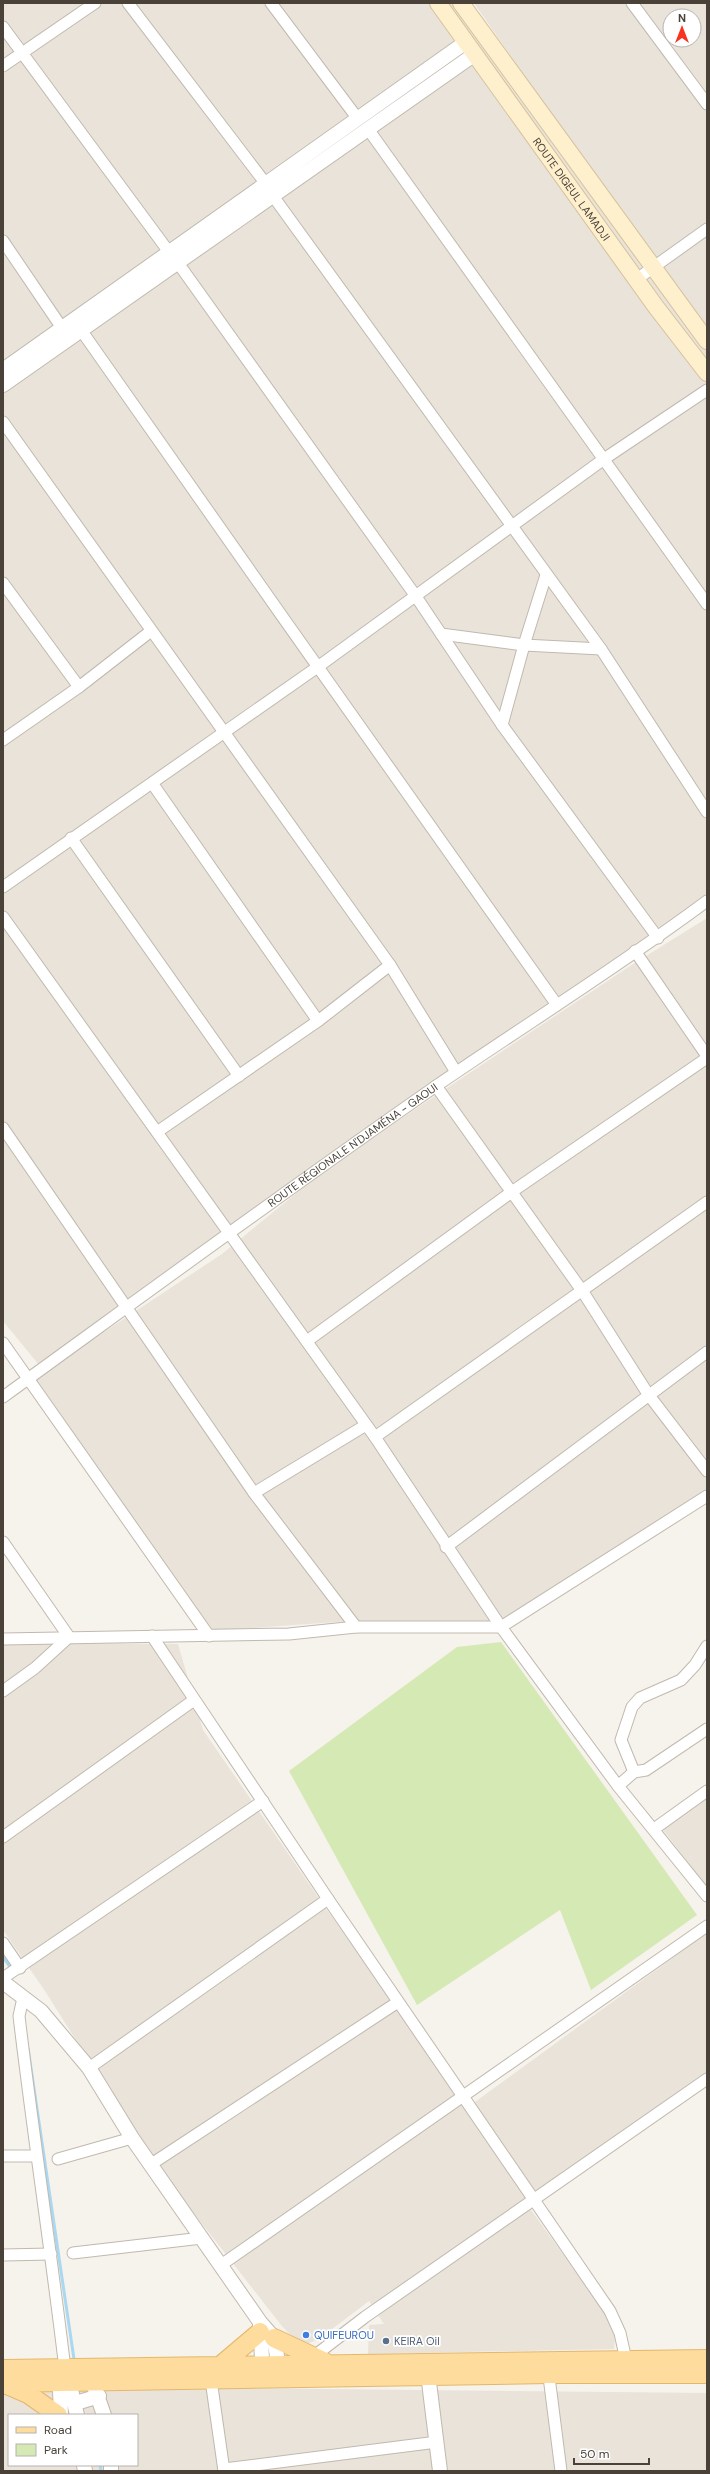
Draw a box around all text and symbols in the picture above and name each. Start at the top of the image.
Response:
north arrow [662,8,702,48]
text: N [678,11,686,25]
street label: ROUTE DIGEUL LAMADJI [530,135,613,243]
street label: ROUTE RÉGIONALE N'DJAMÉNA - GAOUI [265,1080,440,1210]
place label: QUIFEUROU [314,2328,374,2342]
marker: QUIFEUROU [301,2330,311,2340]
place label: KEIRA Oil [394,2334,440,2348]
marker: KEIRA Oil [381,2336,391,2346]
legend [8,2414,138,2466]
text: Road [44,2422,72,2438]
scale bar [574,2440,649,2466]
text: Park [44,2442,68,2458]
text: 50 m [580,2446,609,2462]

